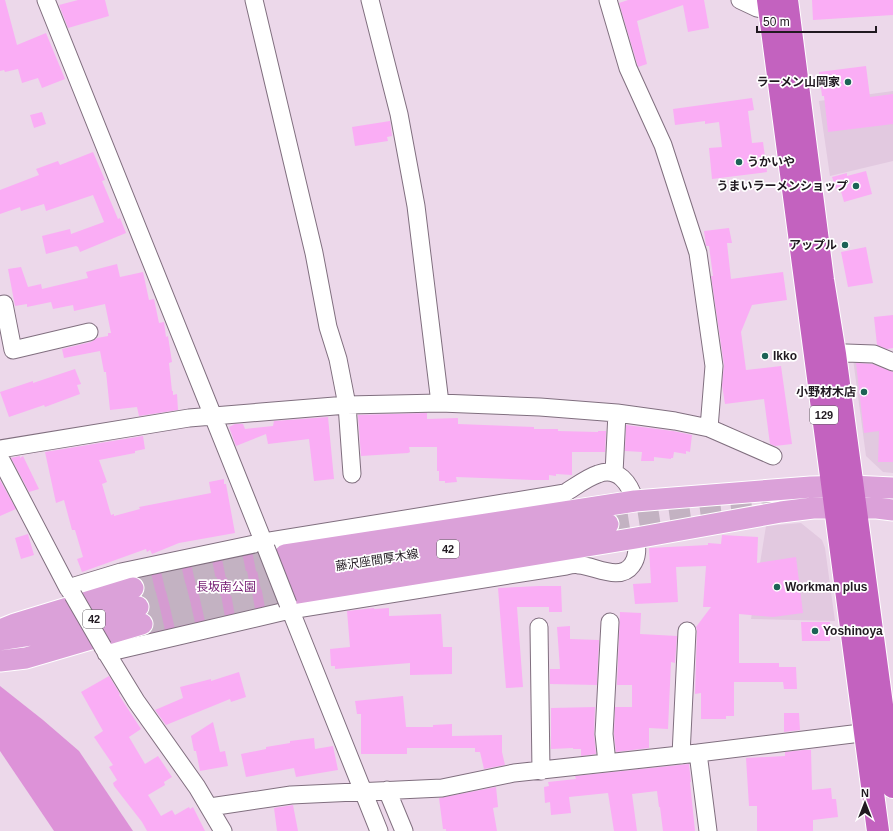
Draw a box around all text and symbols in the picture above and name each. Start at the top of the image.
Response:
scale bar [757,8,876,34]
text: 50 m [763,15,790,29]
place label: ラーメン山岡家 [756,75,840,89]
marker: ラーメン山岡家 [843,77,853,87]
place label: うかいや [747,155,795,169]
marker: うかいや [734,157,744,167]
place label: うまいラーメンショップ [716,179,848,193]
marker: うまいラーメンショップ [851,181,861,191]
place label: アップル [789,238,837,252]
marker: アップル [840,240,850,250]
place label: Ikko [773,349,797,363]
marker: Ikko [760,351,770,361]
place label: 小野材木店 [796,385,856,399]
marker: 小野材木店 [859,387,869,397]
road number: 129 [810,406,838,424]
road number: 42 [437,540,459,558]
street label: 藤沢座間厚木線 [334,547,420,573]
park label: 長坂南公園 [196,580,256,594]
place label: Workman plus [785,580,868,594]
marker: Workman plus [772,582,782,592]
road number: 42 [83,610,105,628]
place label: Yoshinoya [823,624,883,638]
marker: Yoshinoya [810,626,820,636]
north arrow [845,783,885,823]
text: N [861,787,869,799]

